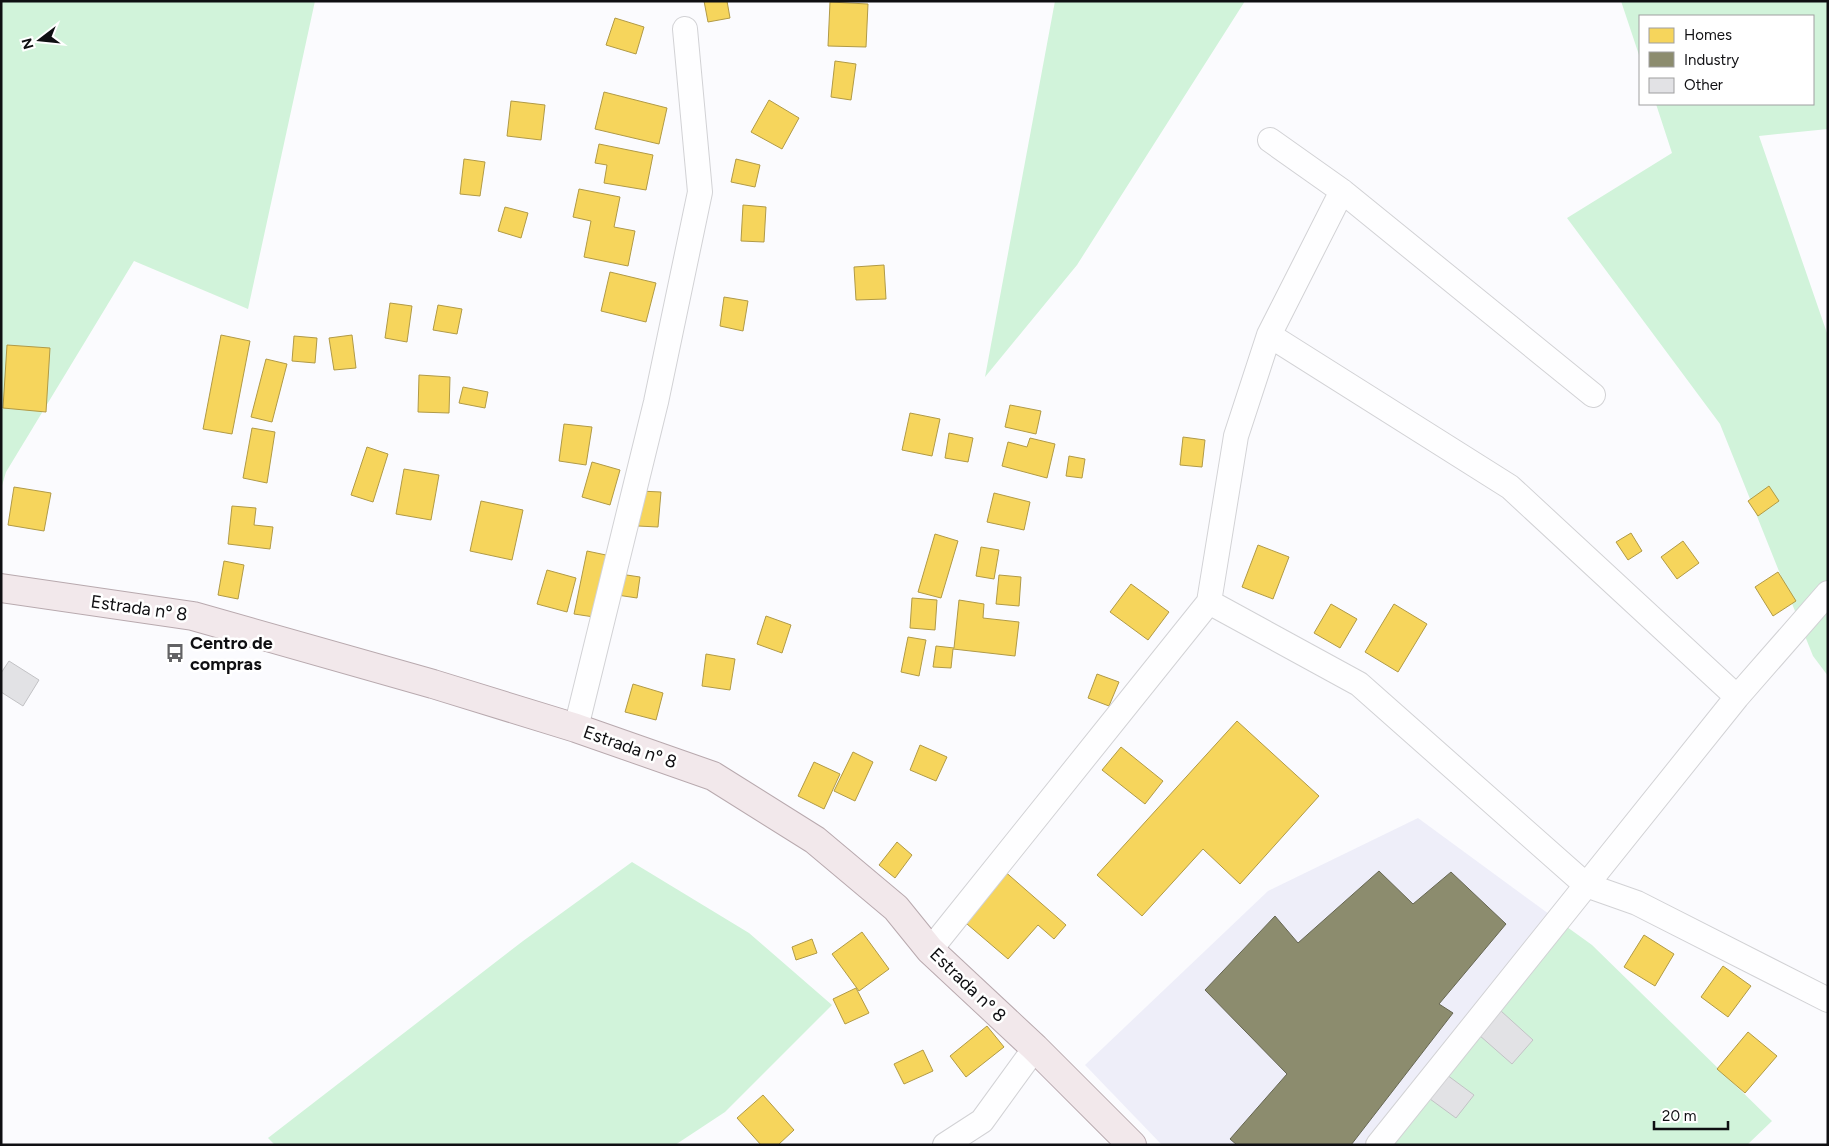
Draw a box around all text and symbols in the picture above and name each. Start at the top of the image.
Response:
north arrow [15,15,65,65]
legend [1639,15,1814,105]
text: Homes [1684,26,1732,44]
text: N [18,36,38,51]
text: Industry [1684,51,1739,69]
text: Other [1684,76,1723,94]
street label: Estrada nº 8 [89,590,189,626]
place label: Centro de compras [190,632,273,675]
bus stop icon: Centro de compras [164,642,186,664]
street label: Estrada nº 8 [580,721,680,773]
street label: Estrada nº 8 [925,943,1011,1027]
scale bar [1654,1098,1728,1130]
text: 20 m [1662,1107,1696,1125]

